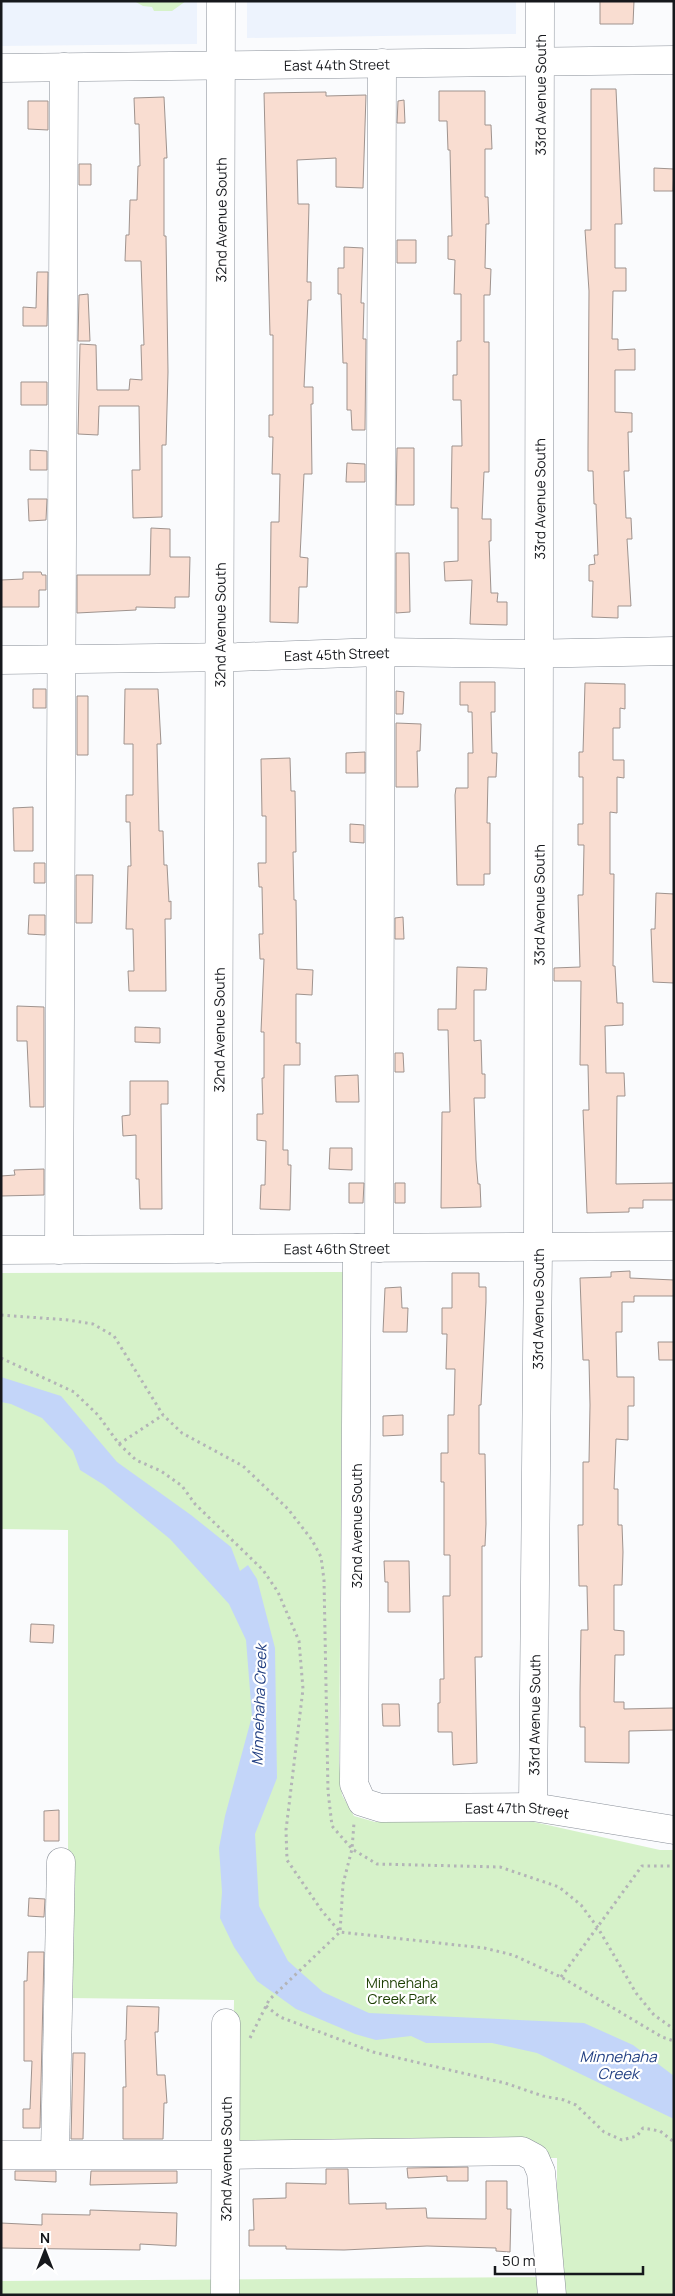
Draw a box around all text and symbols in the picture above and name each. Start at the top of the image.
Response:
street label: 33rd Avenue South [530,34,549,156]
street label: East 44th Street [284,54,391,74]
street label: 32nd Avenue South [211,157,230,283]
street label: 33rd Avenue South [530,438,549,560]
street label: 32nd Avenue South [210,562,229,688]
street label: East 45th Street [284,642,390,665]
street label: 33rd Avenue South [529,844,548,966]
street label: 32nd Avenue South [209,967,228,1093]
street label: East 46th Street [284,1238,391,1258]
street label: 33rd Avenue South [527,1248,547,1370]
street label: 32nd Avenue South [347,1464,366,1588]
water label: Minnehaha Creek [246,1642,272,1766]
street label: 33rd Avenue South [524,1654,544,1776]
street label: East 47th Street [465,1797,571,1822]
park label: Minnehaha Creek Park [366,1973,438,2008]
water label: Minnehaha Creek [579,2046,657,2084]
street label: 32nd Avenue South [216,2096,235,2222]
north arrow [20,2226,70,2276]
text: N [40,2228,50,2247]
scale bar [495,2244,642,2276]
text: 50 m [502,2250,536,2271]

